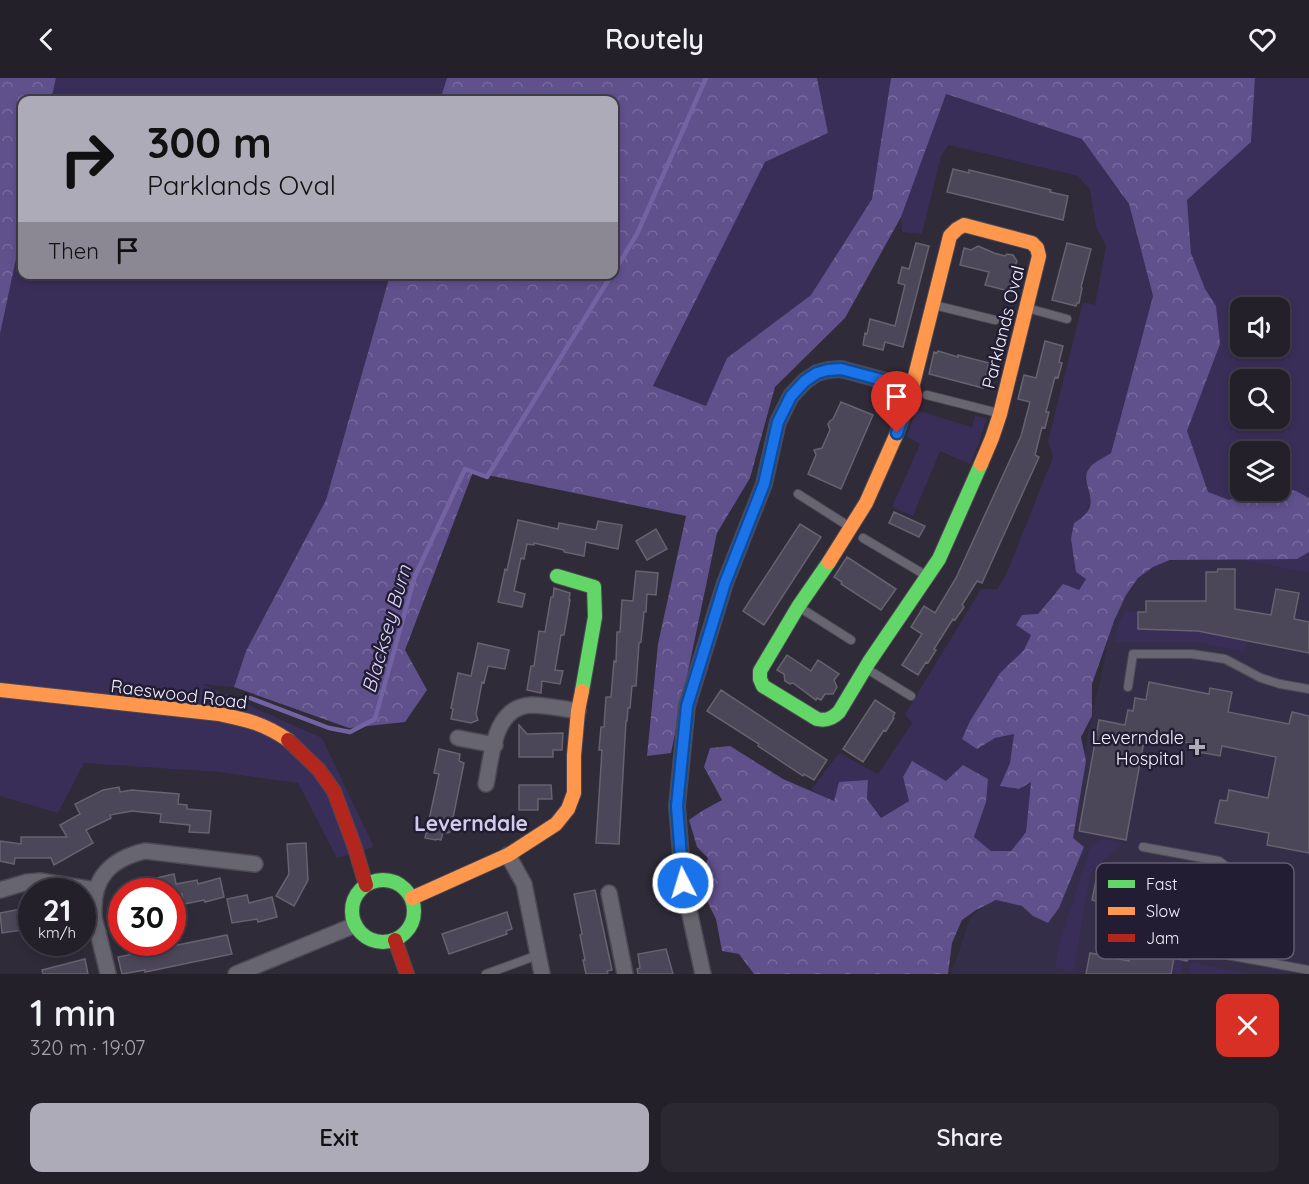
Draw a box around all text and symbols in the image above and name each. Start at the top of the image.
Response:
text: Routely [605,22,704,56]
icon: back [30,23,63,56]
icon: heart [1246,23,1279,56]
text: 300 m [147,116,272,169]
icon: right [48,120,126,198]
text: Parklands Oval [147,168,336,202]
icon: arrive [111,234,144,267]
text: Then [48,237,99,265]
street label: Parklands Oval [977,263,1029,391]
map controls [1230,297,1290,501]
button: sound [1230,297,1290,357]
button: search [1230,369,1290,429]
pin [871,371,922,433]
icon: arrive [880,380,913,413]
button: layers [1230,441,1290,501]
water label: Blacksey Burn [356,562,416,696]
street label: Raeswood Road [109,674,249,714]
place label: Leverndale Hospital [1091,726,1184,770]
marker: Leverndale Hospital [1188,738,1206,756]
district label: Leverndale [414,810,528,836]
position arrow [651,851,715,915]
legend [1096,863,1294,959]
text: Fast [1146,874,1177,894]
speed limit sign: 30 [108,878,186,956]
text: 21 [43,891,71,929]
text: Slow [1146,901,1180,921]
text: km/h [38,923,76,942]
text: Jam [1146,928,1179,948]
text: 1 min [30,990,116,1035]
button: close [1216,994,1279,1057]
text: 320 m · 19:07 [30,1035,145,1060]
button: Exit [30,1103,649,1172]
button: Share [661,1103,1279,1172]

